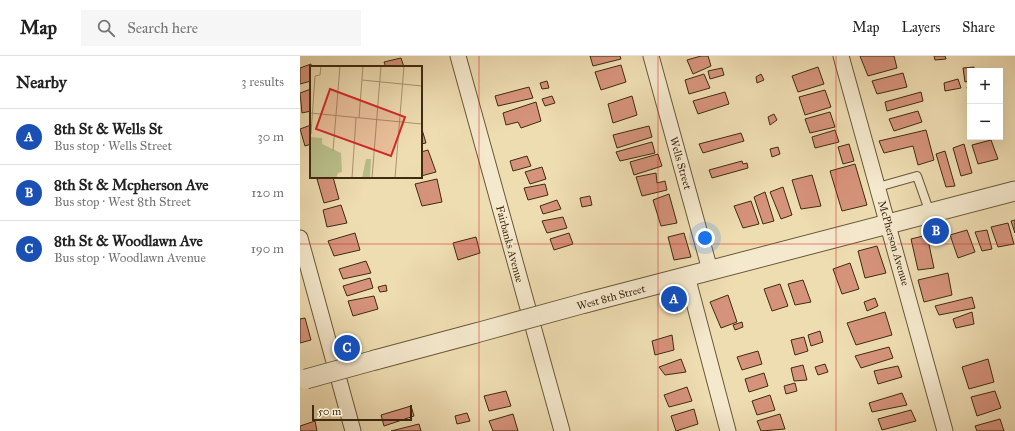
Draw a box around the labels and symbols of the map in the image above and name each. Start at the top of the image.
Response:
inset map [310,66,422,178]
street label: Wells Street [667,135,694,191]
street label: McPherson Avenue [875,199,912,288]
street label: Fairbanks Avenue [493,204,526,284]
pin: B [923,216,949,246]
your location [695,228,715,248]
street label: West 8th Street [575,282,647,313]
pin: A [661,284,687,314]
pin: C [334,333,360,363]
scale bar [312,403,412,422]

